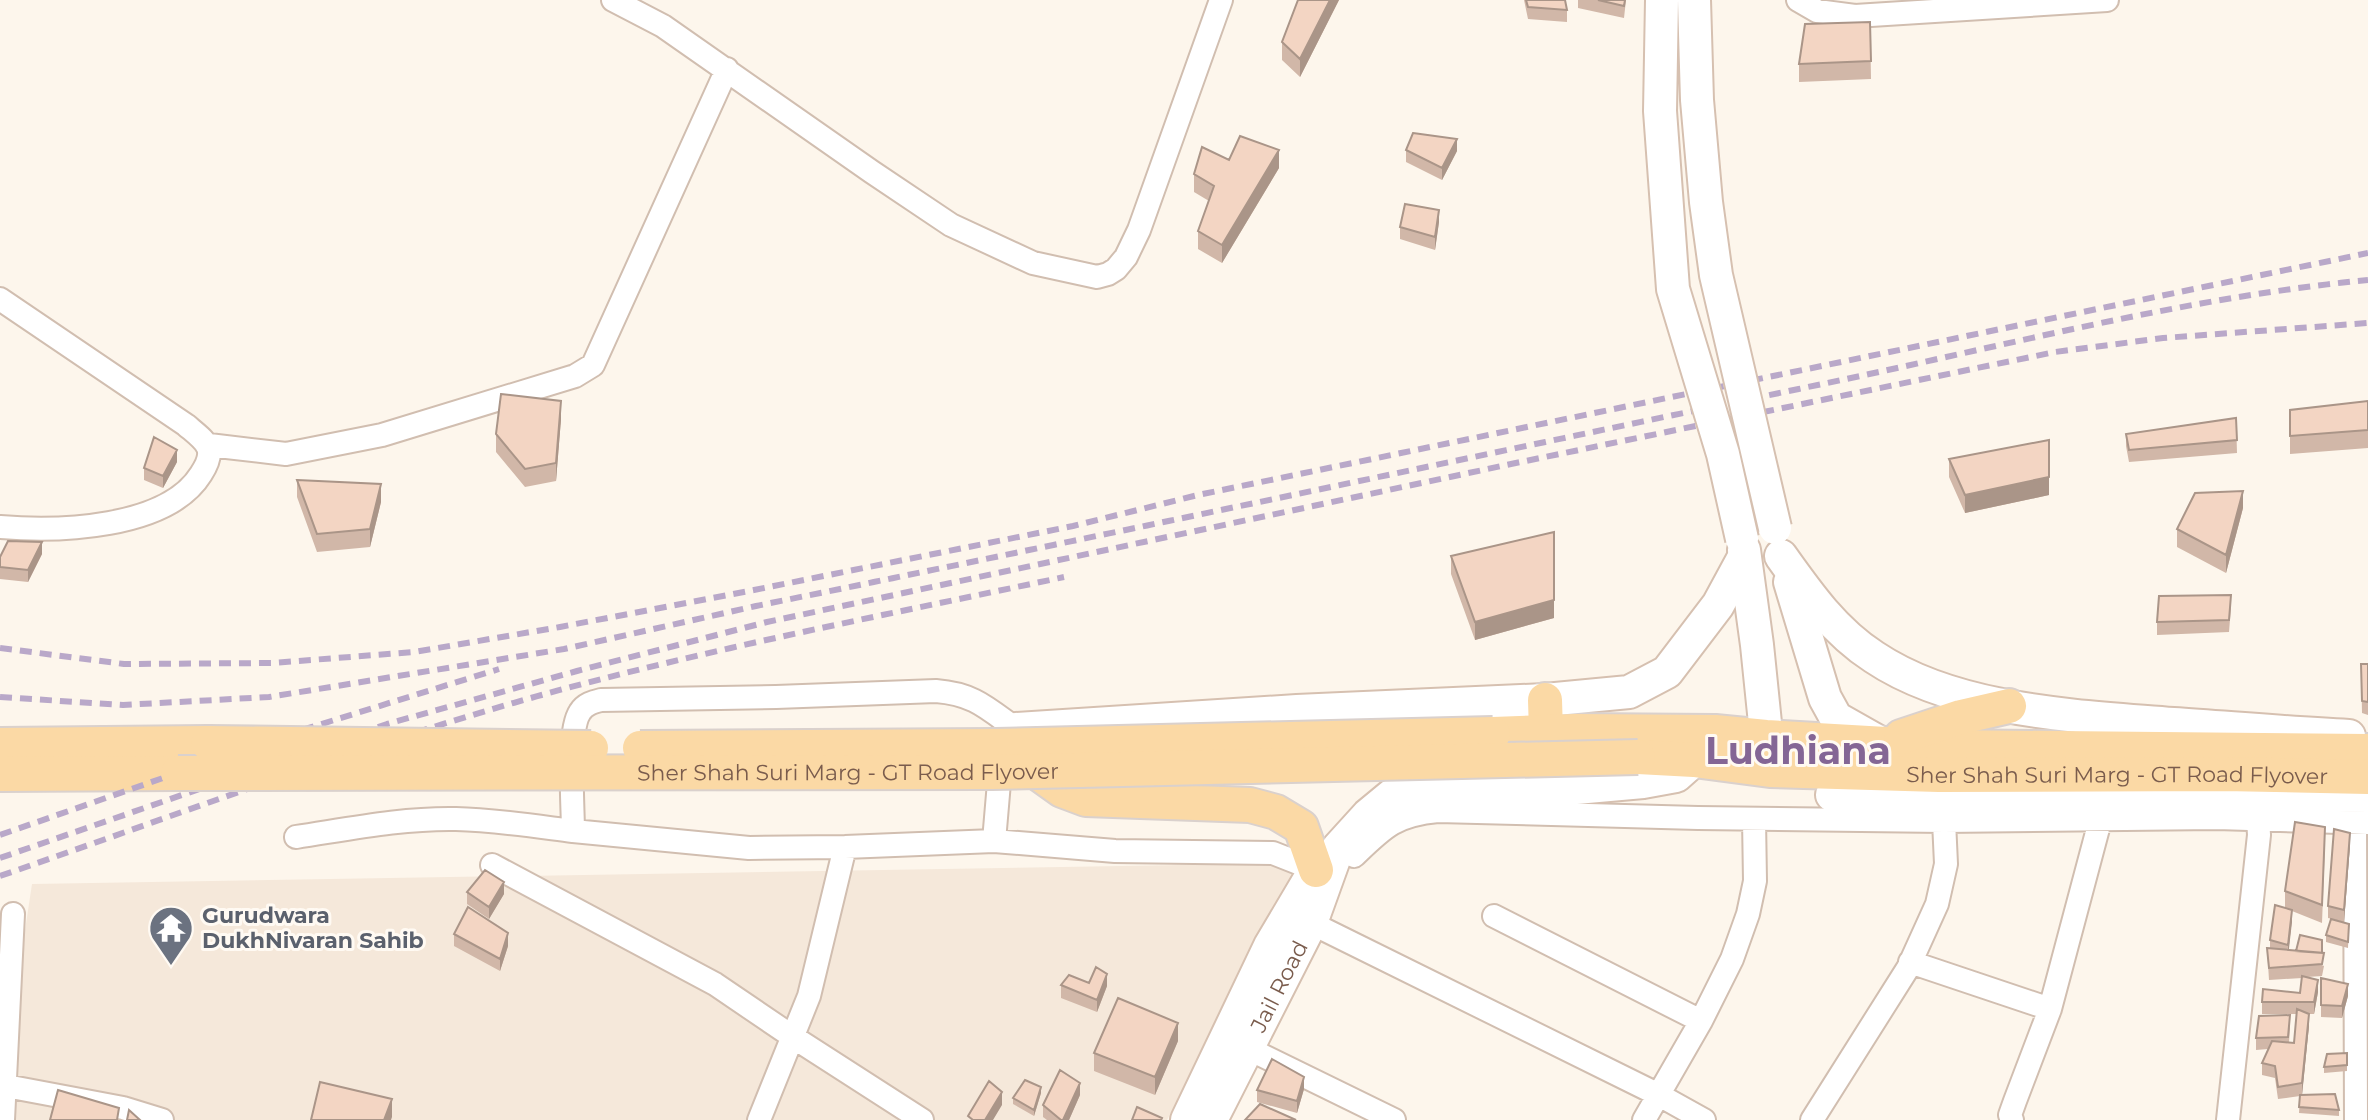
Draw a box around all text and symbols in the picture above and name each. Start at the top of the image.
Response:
district label: Ludhiana [1705,727,1891,774]
street label: Sher Shah Suri Marg - GT Road Flyover [637,757,1059,786]
street label: Sher Shah Suri Marg - GT Road Flyover [1906,760,2328,790]
place label: Gurudwara DukhNivaran Sahib [202,902,424,954]
temple icon: Gurudwara DukhNivaran Sahib [147,904,195,967]
street label: Jail Road [1244,936,1313,1037]

